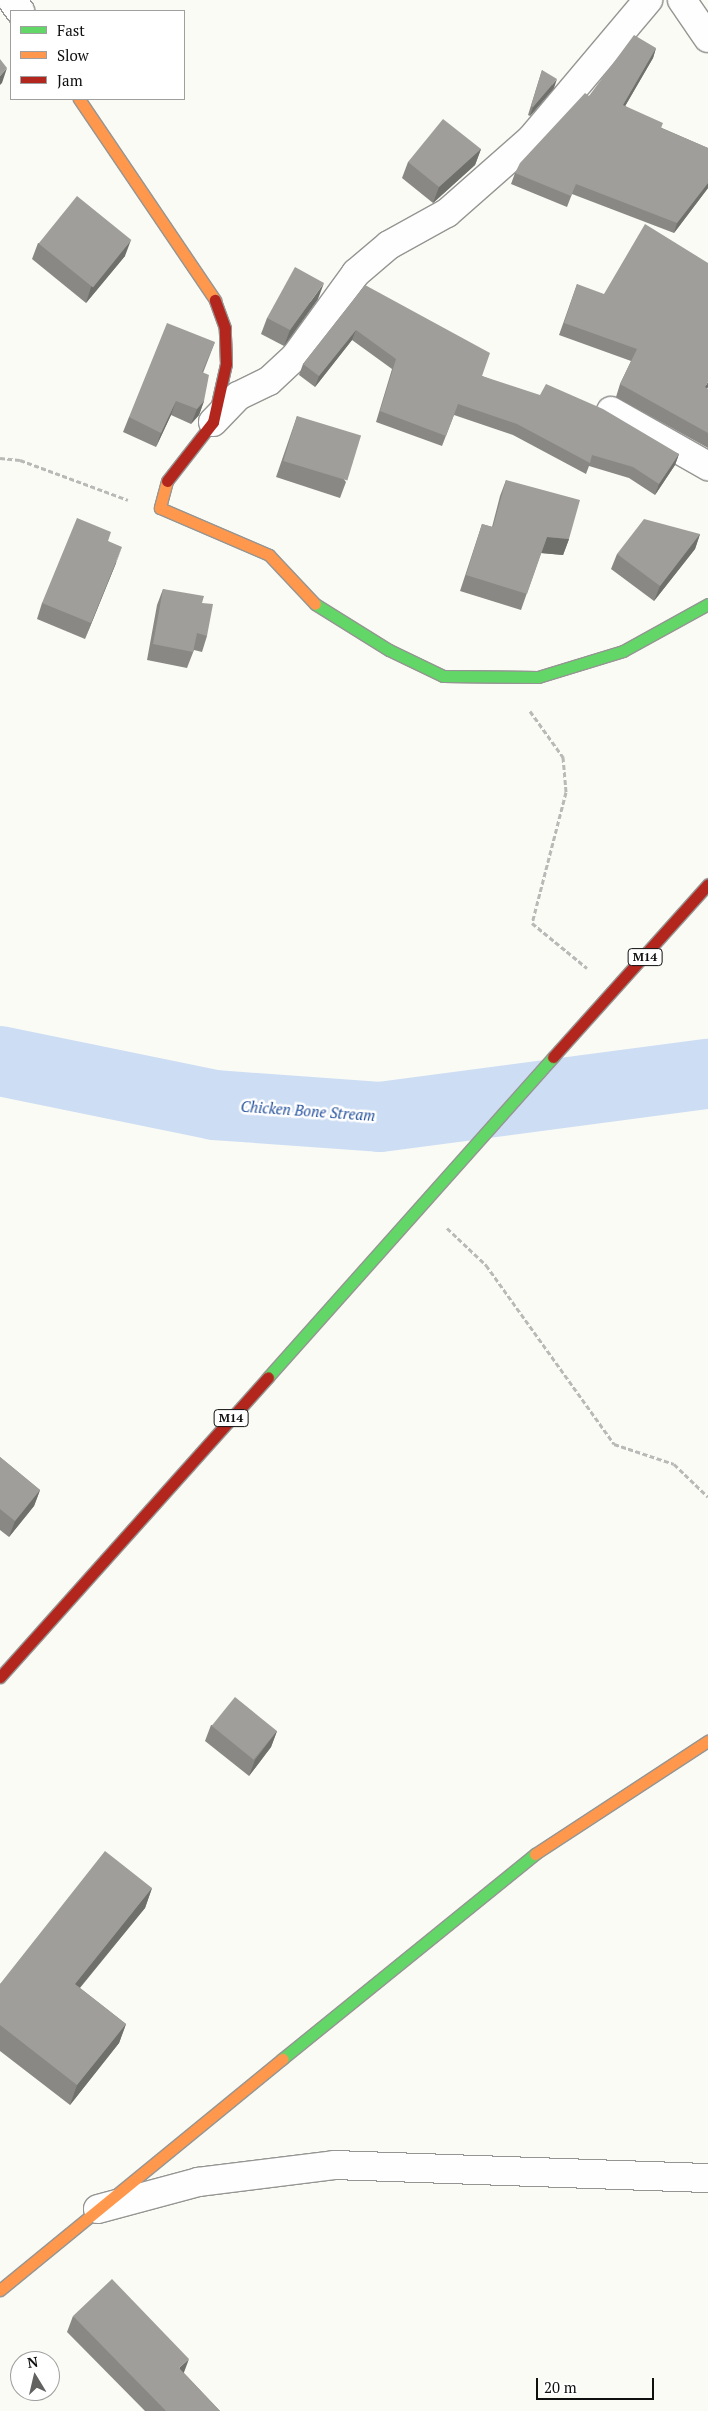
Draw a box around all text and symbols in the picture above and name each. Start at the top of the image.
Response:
legend [10,10,185,100]
text: Fast [57,20,85,40]
text: Slow [57,45,89,65]
text: Jam [57,70,83,90]
road number: M14 [628,948,662,966]
water label: Chicken Bone Stream [240,1097,376,1125]
road number: M14 [214,1409,248,1428]
north arrow [10,2351,60,2401]
text: N [26,2351,39,2372]
scale bar [538,2368,656,2400]
text: 20 m [544,2377,577,2397]

